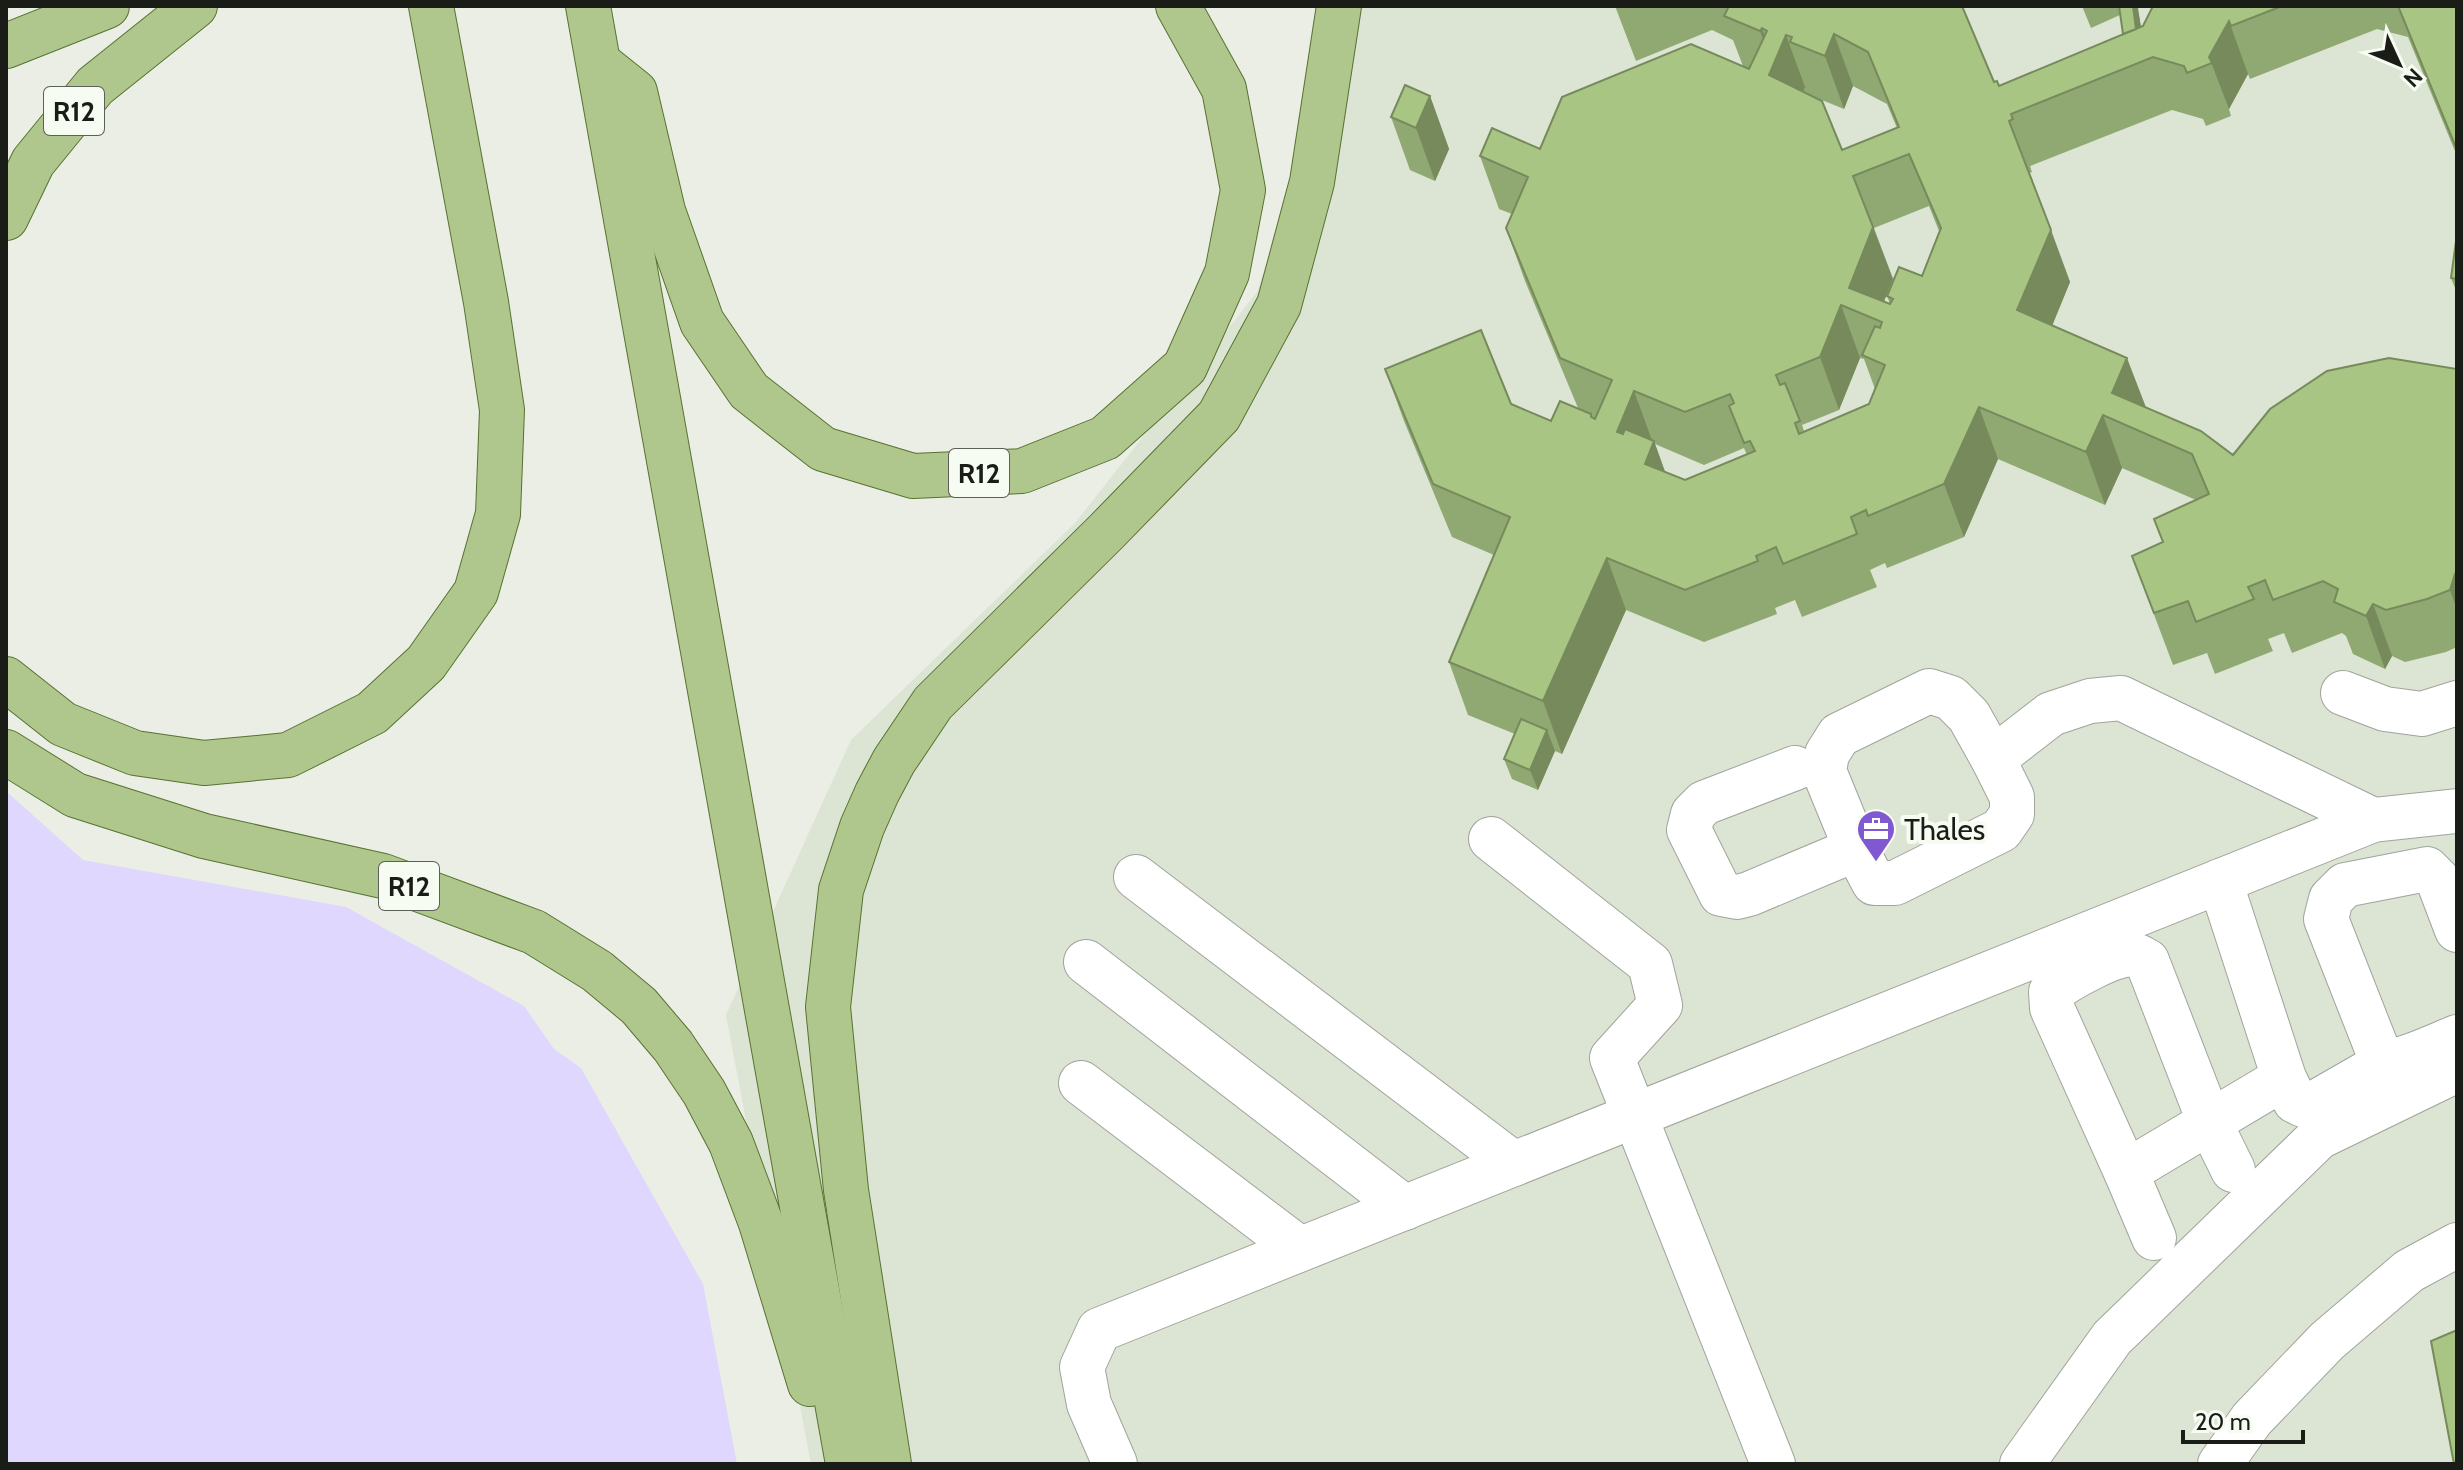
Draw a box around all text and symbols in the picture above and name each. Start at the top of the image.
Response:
north arrow [2359,24,2439,104]
text: N [2398,63,2428,93]
road number: R12 [44,87,104,135]
road number: R12 [949,449,1009,497]
office icon: Thales [1855,808,1897,863]
place label: Thales [1904,811,1985,848]
road number: R12 [379,862,439,910]
scale bar [2183,1394,2303,1444]
text: 20 m [2195,1407,2251,1436]

